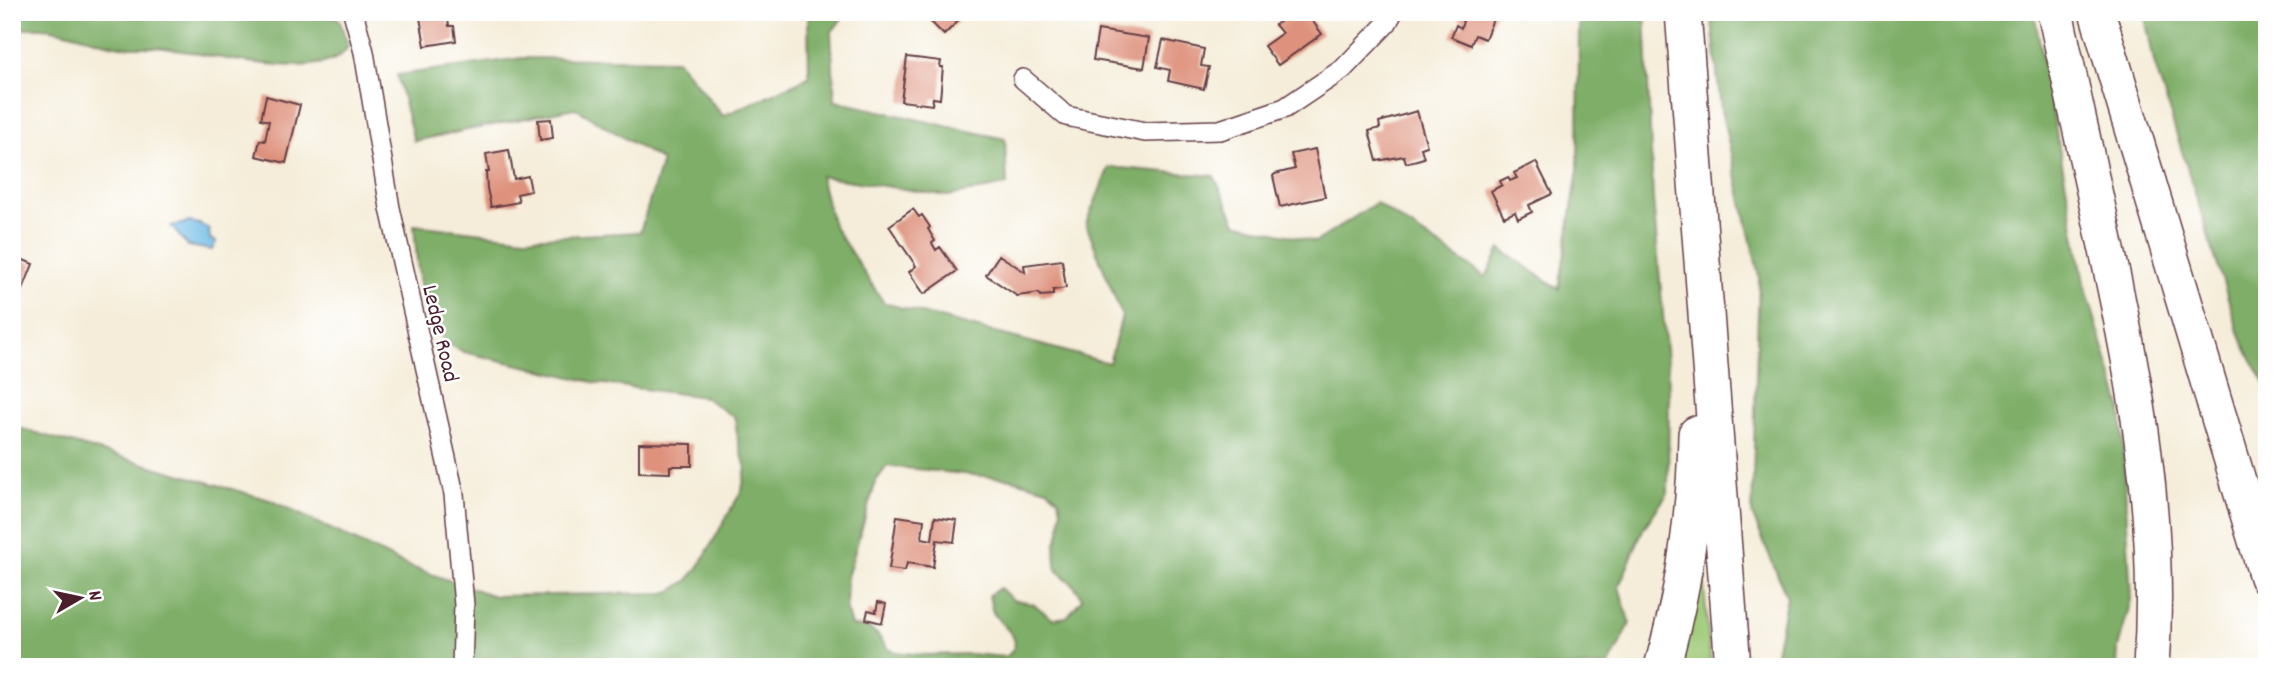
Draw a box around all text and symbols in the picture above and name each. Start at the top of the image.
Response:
street label: Ledge Road [411,282,466,386]
north arrow [46,564,116,634]
text: N [79,589,107,603]

